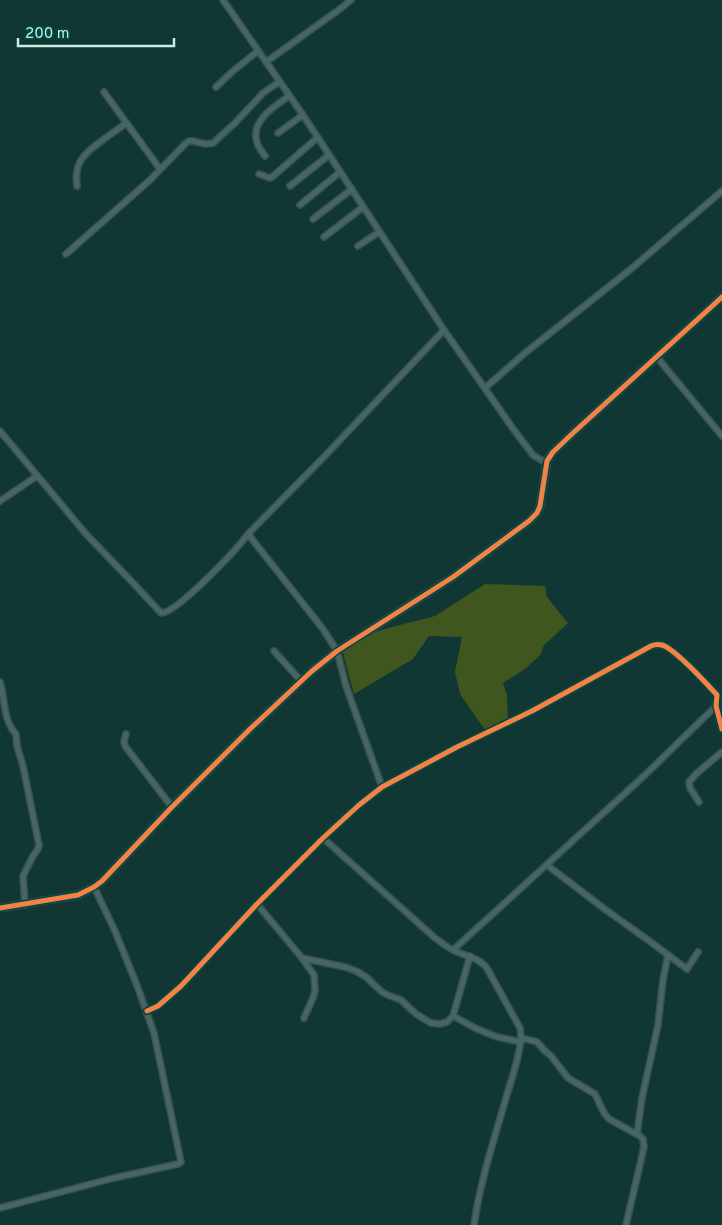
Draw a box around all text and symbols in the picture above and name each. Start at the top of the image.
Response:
scale bar [18,15,174,47]
text: 200 m [25,25,70,44]

